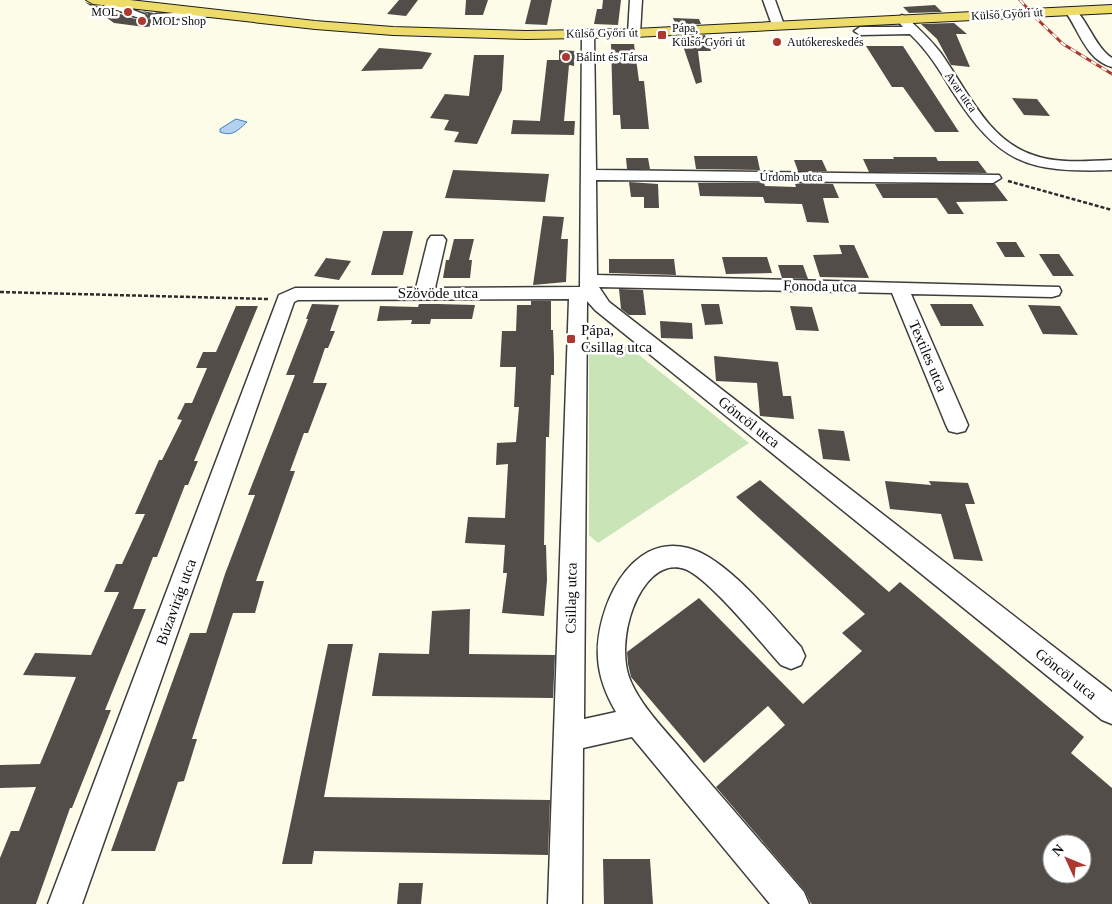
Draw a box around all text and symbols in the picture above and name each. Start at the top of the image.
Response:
place label: MOL [91,5,118,19]
street label: Külső Győri út [971,5,1044,23]
marker: MOL [122,6,134,18]
place label: MOL Shop [152,14,206,28]
marker: MOL Shop [136,15,148,27]
place label: Pápa, Külső-Győri út [672,21,746,49]
street label: Külső Győri út [566,25,639,41]
marker: Pápa, Külső-Győri út [656,29,668,41]
place label: Autókereskedés [787,35,864,49]
marker: Autókereskedés [771,36,783,48]
place label: Bálint és Társa [576,50,648,64]
marker: Bálint és Társa [560,51,572,63]
street label: Avar utca [942,69,980,115]
street label: Úrdomb utca [760,170,823,184]
street label: Fonoda utca [783,277,857,295]
street label: Szövöde utca [398,285,479,301]
street label: Textiles utca [906,318,950,394]
place label: Pápa, Csillag utca [581,322,653,355]
marker: Pápa, Csillag utca [565,333,577,345]
street label: Göncöl utca [715,393,783,451]
street label: Búzavirág utca [153,556,199,647]
street label: Csillag utca [562,562,580,634]
street label: Göncöl utca [1032,645,1100,703]
north arrow [1042,834,1092,884]
text: N [1049,841,1067,859]

